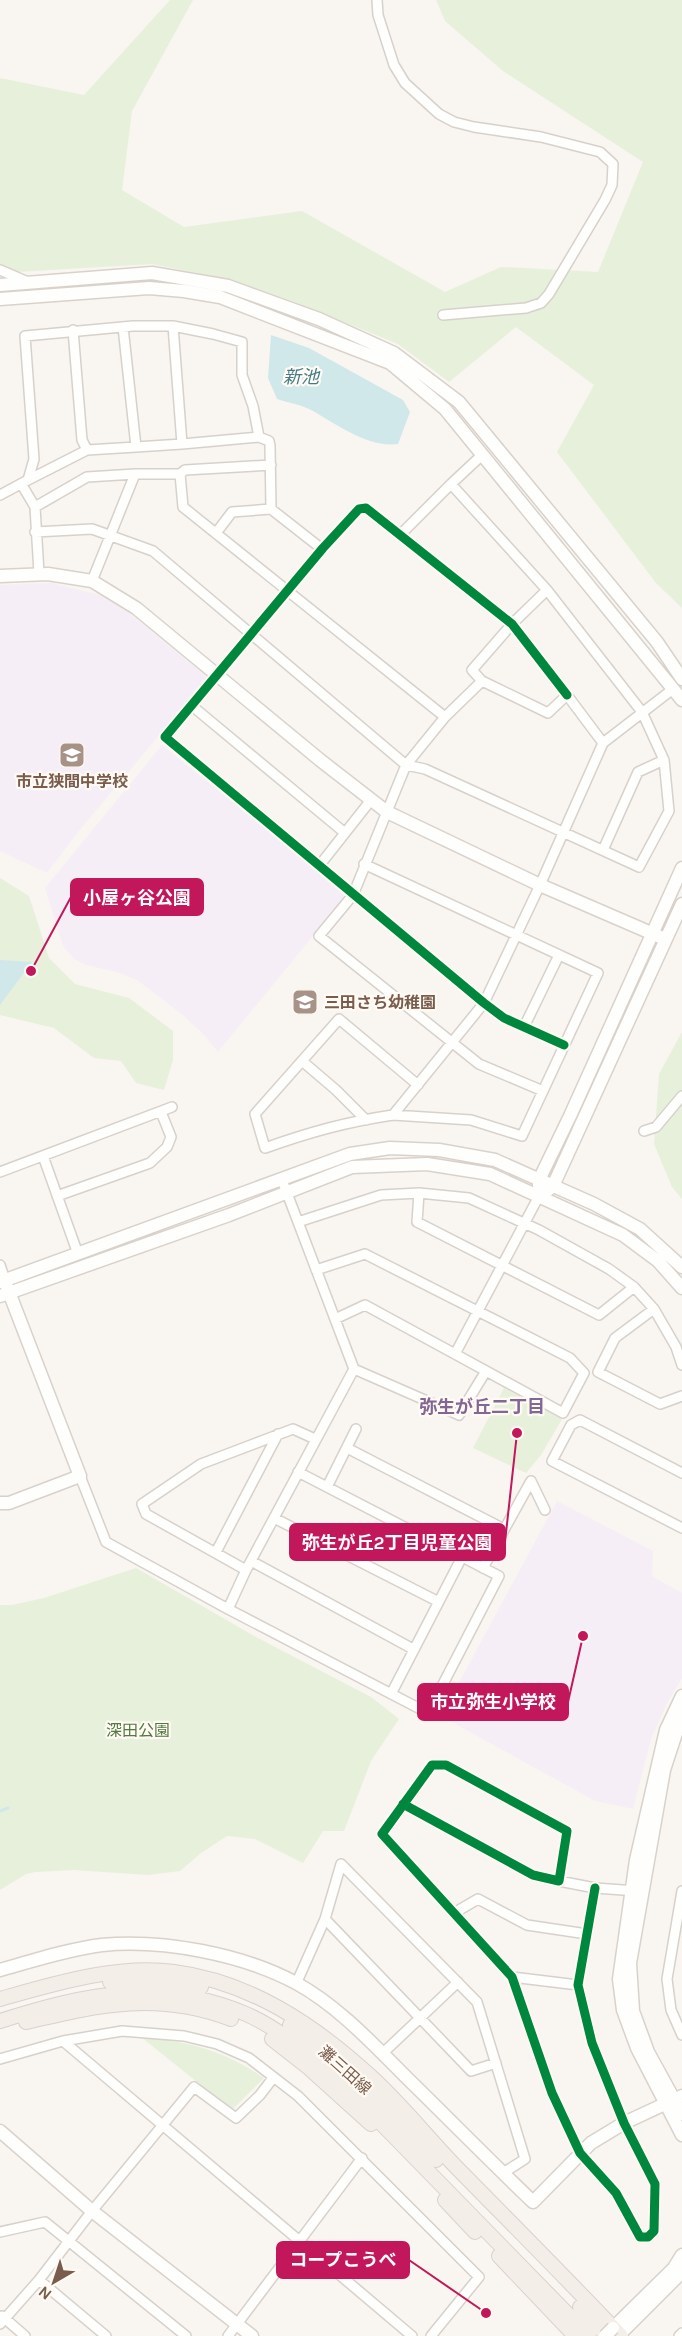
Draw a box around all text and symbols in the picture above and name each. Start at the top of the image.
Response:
water label: 新池 [283,366,321,388]
school or university icon: 市立狭間中学校 [57,740,87,770]
place label: 市立狭間中学校 [16,772,128,791]
callout: 小屋ヶ谷公園 [71,879,203,915]
text: 小屋ヶ谷公園 [83,887,191,909]
school or university icon: 三田さち幼稚園 [290,987,320,1017]
place label: 三田さち幼稚園 [324,993,436,1012]
district label: 弥生が丘二丁目 [419,1396,545,1418]
callout: 弥生が丘2丁目児童公園 [290,1524,505,1560]
text: 弥生が丘2丁目児童公園 [302,1532,492,1554]
callout: 市立弥生小学校 [418,1684,568,1720]
text: 市立弥生小学校 [430,1691,556,1713]
park label: 深田公園 [106,1721,170,1740]
street label: 灘三田線 [315,2042,375,2098]
callout: コープこうべ [277,2242,409,2278]
text: コープこうべ [290,2249,396,2271]
north arrow [24,2252,84,2312]
text: N [34,2282,55,2304]

